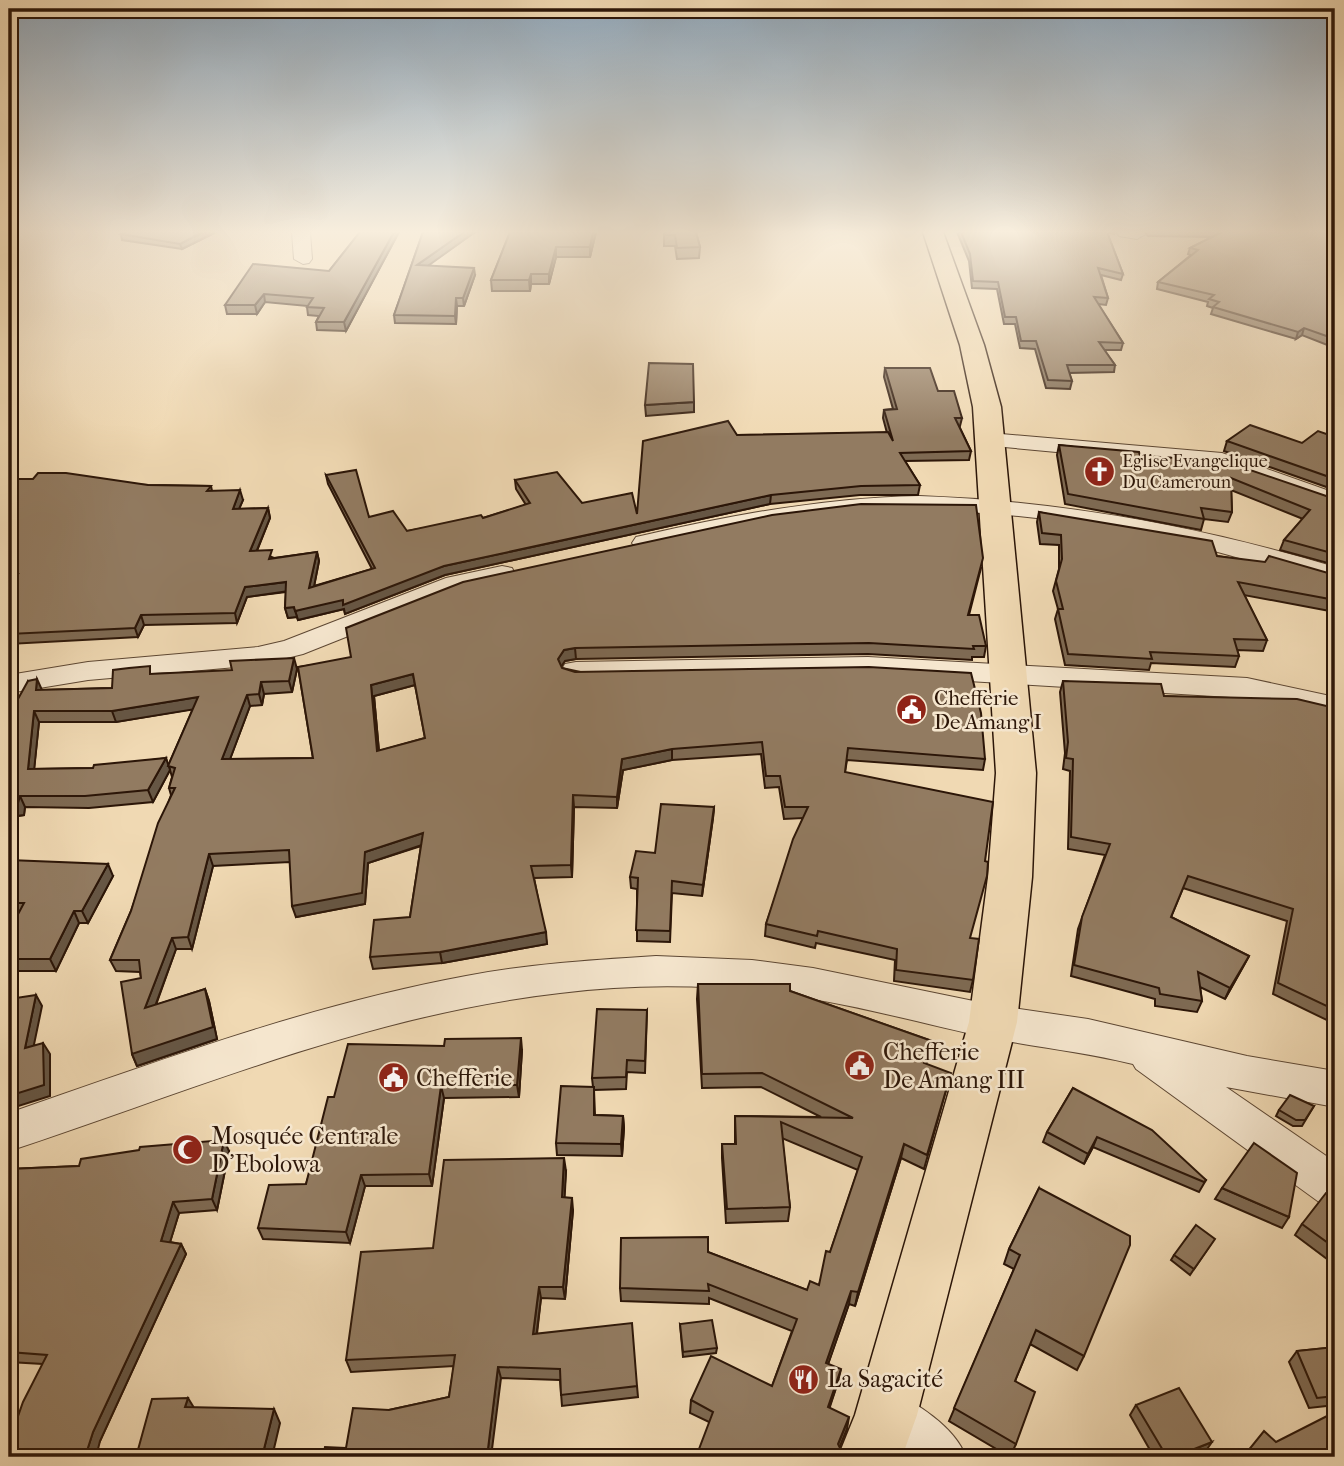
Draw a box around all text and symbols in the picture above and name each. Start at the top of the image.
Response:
place label: Eglise Evangelique Du Cameroun [1122,451,1268,493]
church icon: Eglise Evangelique Du Cameroun [1082,454,1116,488]
place label: Chefferie De Amang I [934,686,1042,734]
public building icon: Chefferie De Amang I [894,693,928,727]
place label: Chefferie De Amang III [883,1038,1025,1094]
public building icon: Chefferie De Amang III [843,1049,877,1083]
public building icon: Chefferie [376,1061,410,1095]
place label: Chefferie [416,1064,513,1092]
place label: Mosquée Centrale D’Ebolowa [211,1122,399,1178]
mosque icon: Mosquée Centrale D’Ebolowa [171,1133,205,1167]
restaurant icon: La Sagacité [787,1362,821,1396]
place label: La Sagacité [827,1365,943,1393]

